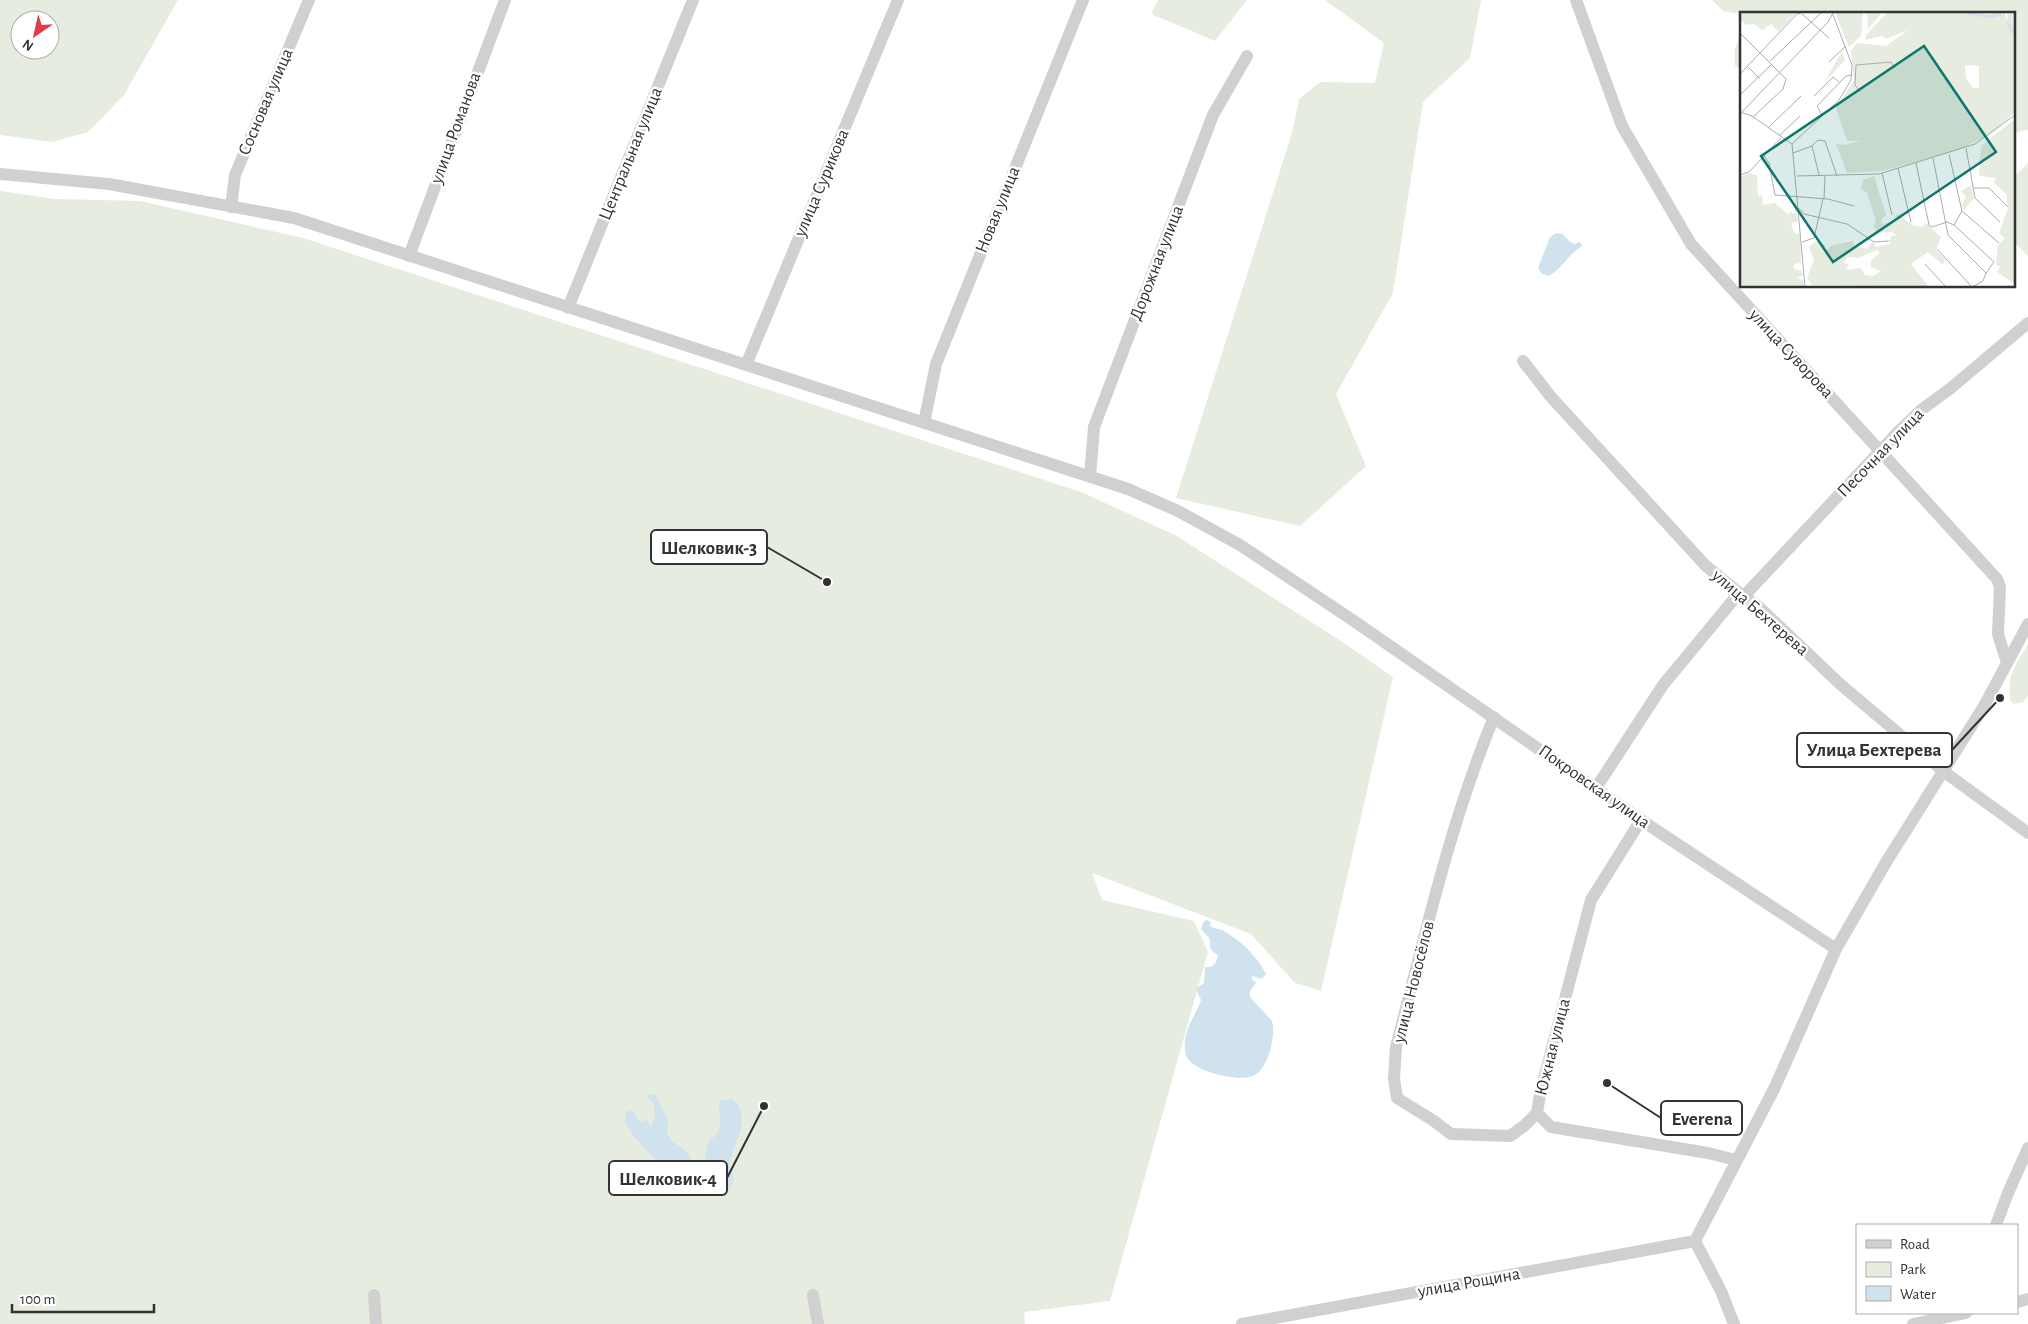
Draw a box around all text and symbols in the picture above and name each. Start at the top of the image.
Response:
north arrow [10,10,60,60]
inset map [1740,12,2016,288]
text: N [20,36,36,53]
street label: Сосновая улица [235,46,297,158]
street label: улица Романова [427,70,484,187]
street label: Центральная улица [596,85,666,223]
street label: улица Сурикова [791,127,853,240]
street label: Новая улица [973,164,1023,256]
street label: Дорожная улица [1127,203,1187,323]
street label: улица Суворова [1745,305,1837,402]
street label: Песочная улица [1834,405,1928,501]
callout: Шелковик-3 [651,530,767,564]
text: Шелковик-3 [661,539,757,558]
street label: улица Бехтерева [1708,566,1812,659]
callout: Улица Бехтерева [1797,733,1952,767]
text: Улица Бехтерева [1807,741,1941,760]
street label: Покровская улица [1535,742,1653,832]
street label: улица Новосёлов [1390,919,1438,1046]
street label: Южная улица [1532,997,1574,1097]
callout: Everena [1661,1101,1742,1135]
text: Everena [1671,1110,1733,1129]
callout: Шелковик-4 [609,1161,727,1195]
text: Шелковик-4 [619,1170,717,1189]
legend [1856,1224,2018,1314]
text: Road [1900,1237,1930,1252]
text: Park [1900,1262,1926,1277]
street label: улица Рощина [1415,1265,1522,1301]
scale bar [12,1282,155,1314]
text: Water [1900,1287,1936,1302]
text: 100 m [20,1292,55,1307]

